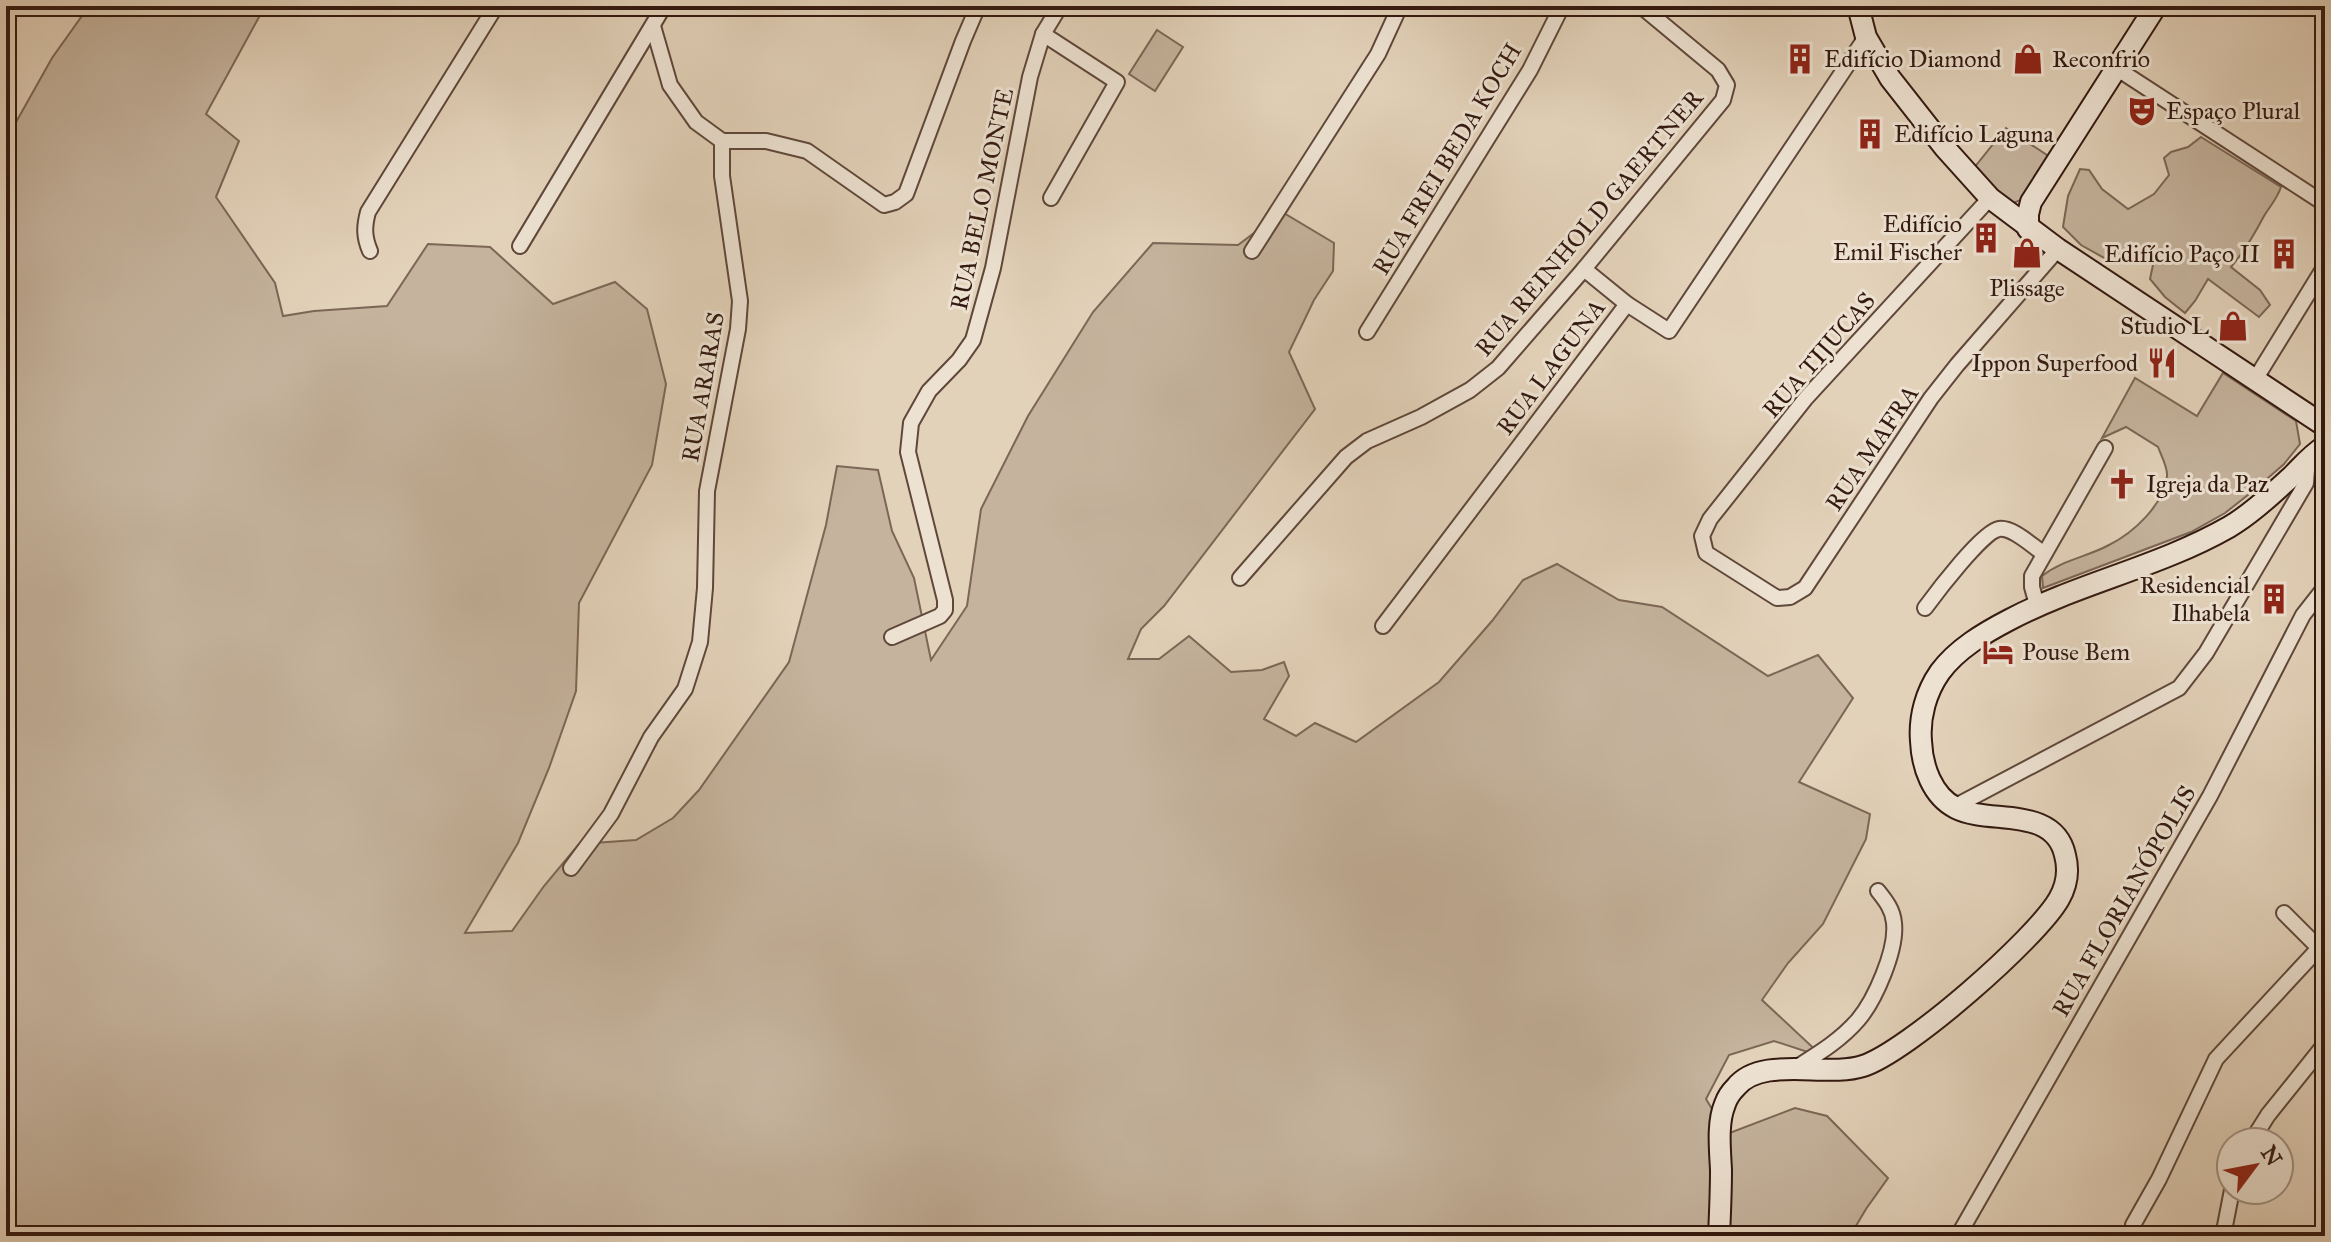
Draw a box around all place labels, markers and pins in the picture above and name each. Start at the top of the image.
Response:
building icon: Edifício Diamond [1783,42,1817,76]
shop icon: Reconfrio [2011,42,2045,76]
place label: Edifício Diamond [1824,44,2002,74]
place label: Reconfrio [2052,44,2150,74]
theatre icon: Espaço Plural [2125,94,2159,128]
place label: Espaço Plural [2166,96,2301,126]
building icon: Edifício Laguna [1853,117,1887,151]
place label: Edifício Laguna [1894,119,2055,149]
place label: Edifício Emil Fischer [1833,209,1962,267]
building icon: Edifício Emil Fischer [1969,221,2003,255]
shop icon: Plissage [2010,236,2044,270]
building icon: Edifício Paço II [2267,237,2301,271]
place label: Edifício Paço II [2104,239,2260,269]
place label: Plissage [1989,273,2065,303]
shop icon: Studio L [2216,309,2250,343]
place label: Studio L [2120,311,2209,341]
restaurant icon: Ippon Superfood [2145,346,2179,380]
place label: Ippon Superfood [1971,348,2138,378]
church icon: Igreja da Paz [2105,467,2139,501]
place label: Igreja da Paz [2146,469,2269,499]
place label: Residencial Ilhabela [2140,570,2251,628]
building icon: Residencial Ilhabela [2257,582,2291,616]
hotel icon: Pouse Bem [1981,635,2015,669]
place label: Pouse Bem [2022,637,2130,667]

